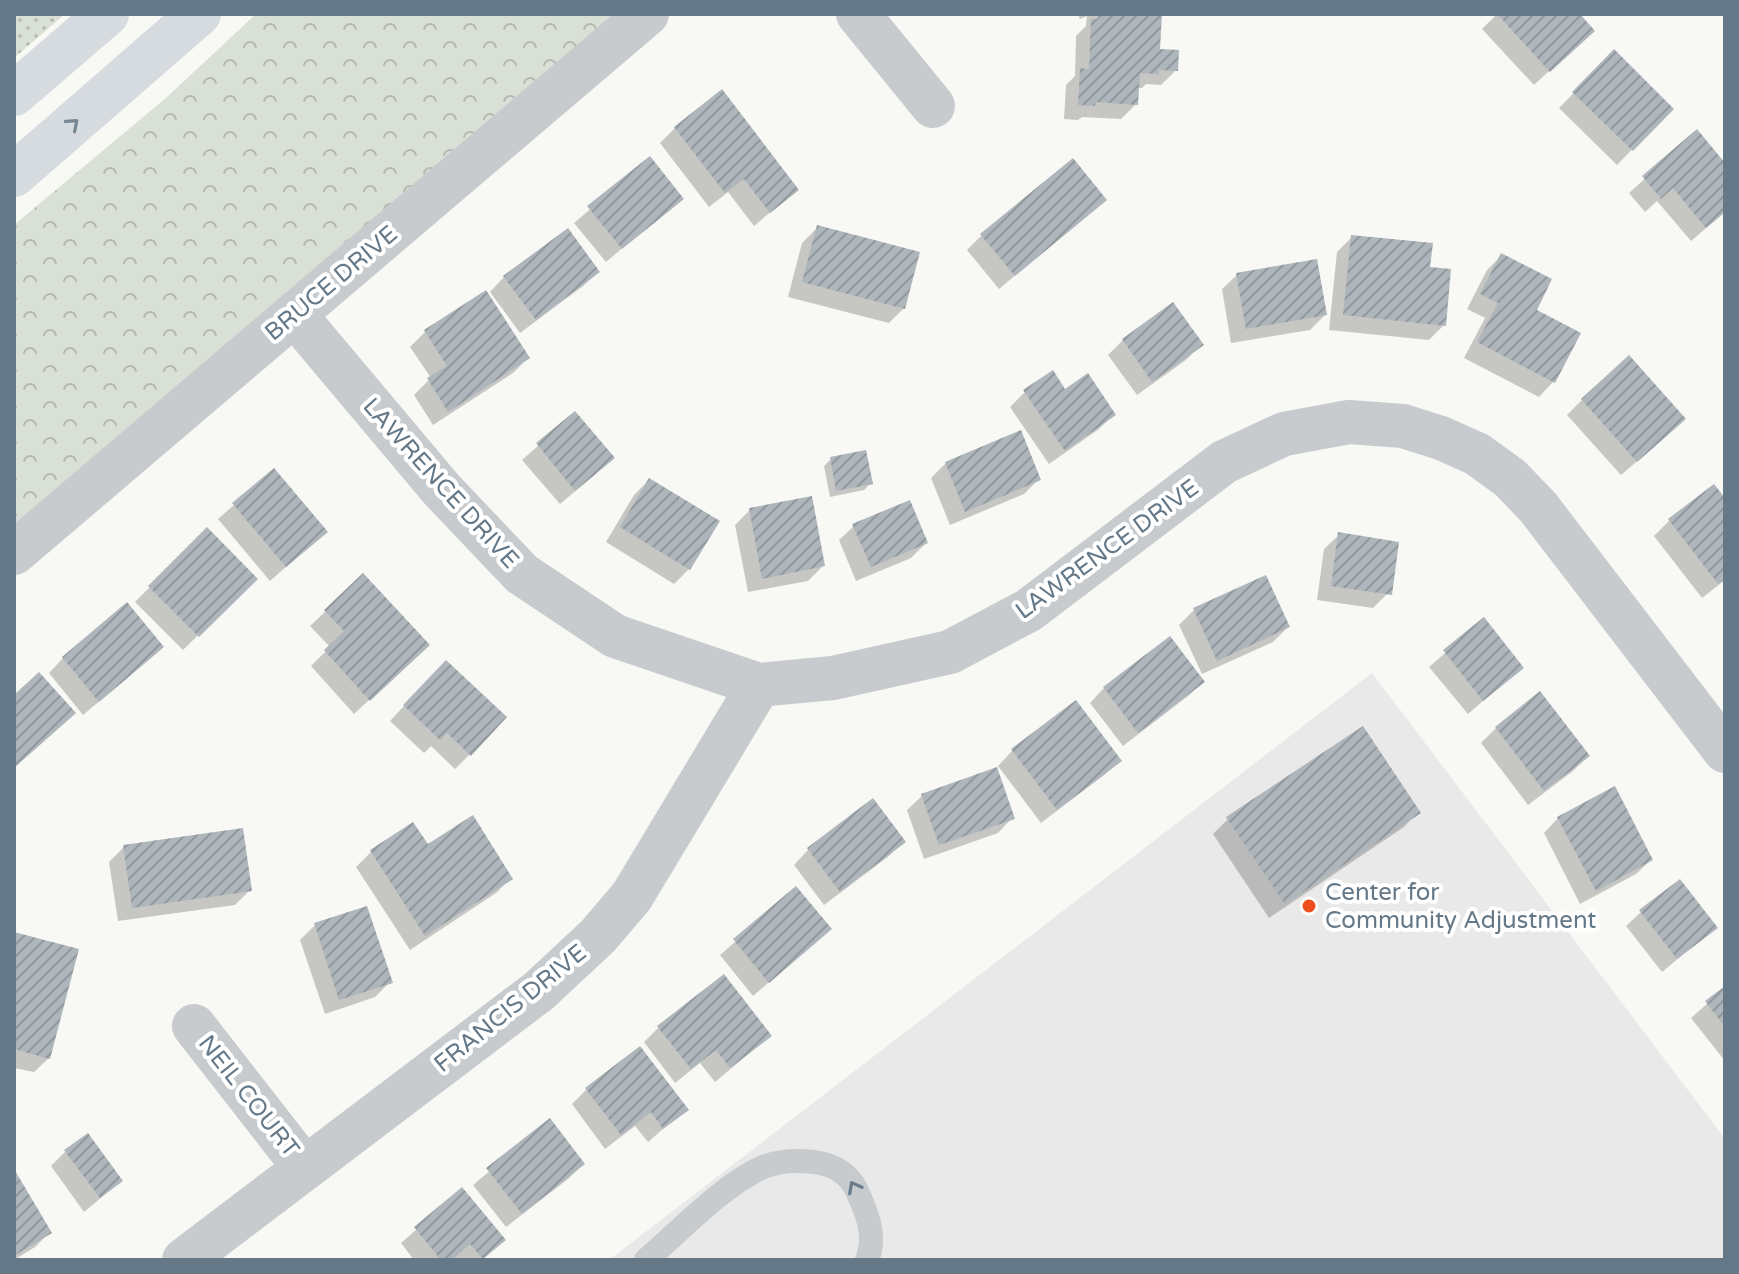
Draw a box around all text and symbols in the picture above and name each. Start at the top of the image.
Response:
one-way arrow [63,119,78,134]
street label: BRUCE DRIVE [259,220,403,347]
street label: LAWRENCE DRIVE [356,392,525,575]
street label: LAWRENCE DRIVE [1010,473,1205,626]
place label: Center for Community Adjustment [1325,878,1596,935]
marker: Center for Community Adjustment [1300,897,1318,915]
street label: FRANCIS DRIVE [428,938,592,1079]
street label: NEIL COURT [192,1029,306,1163]
one-way arrow [849,1181,864,1195]

